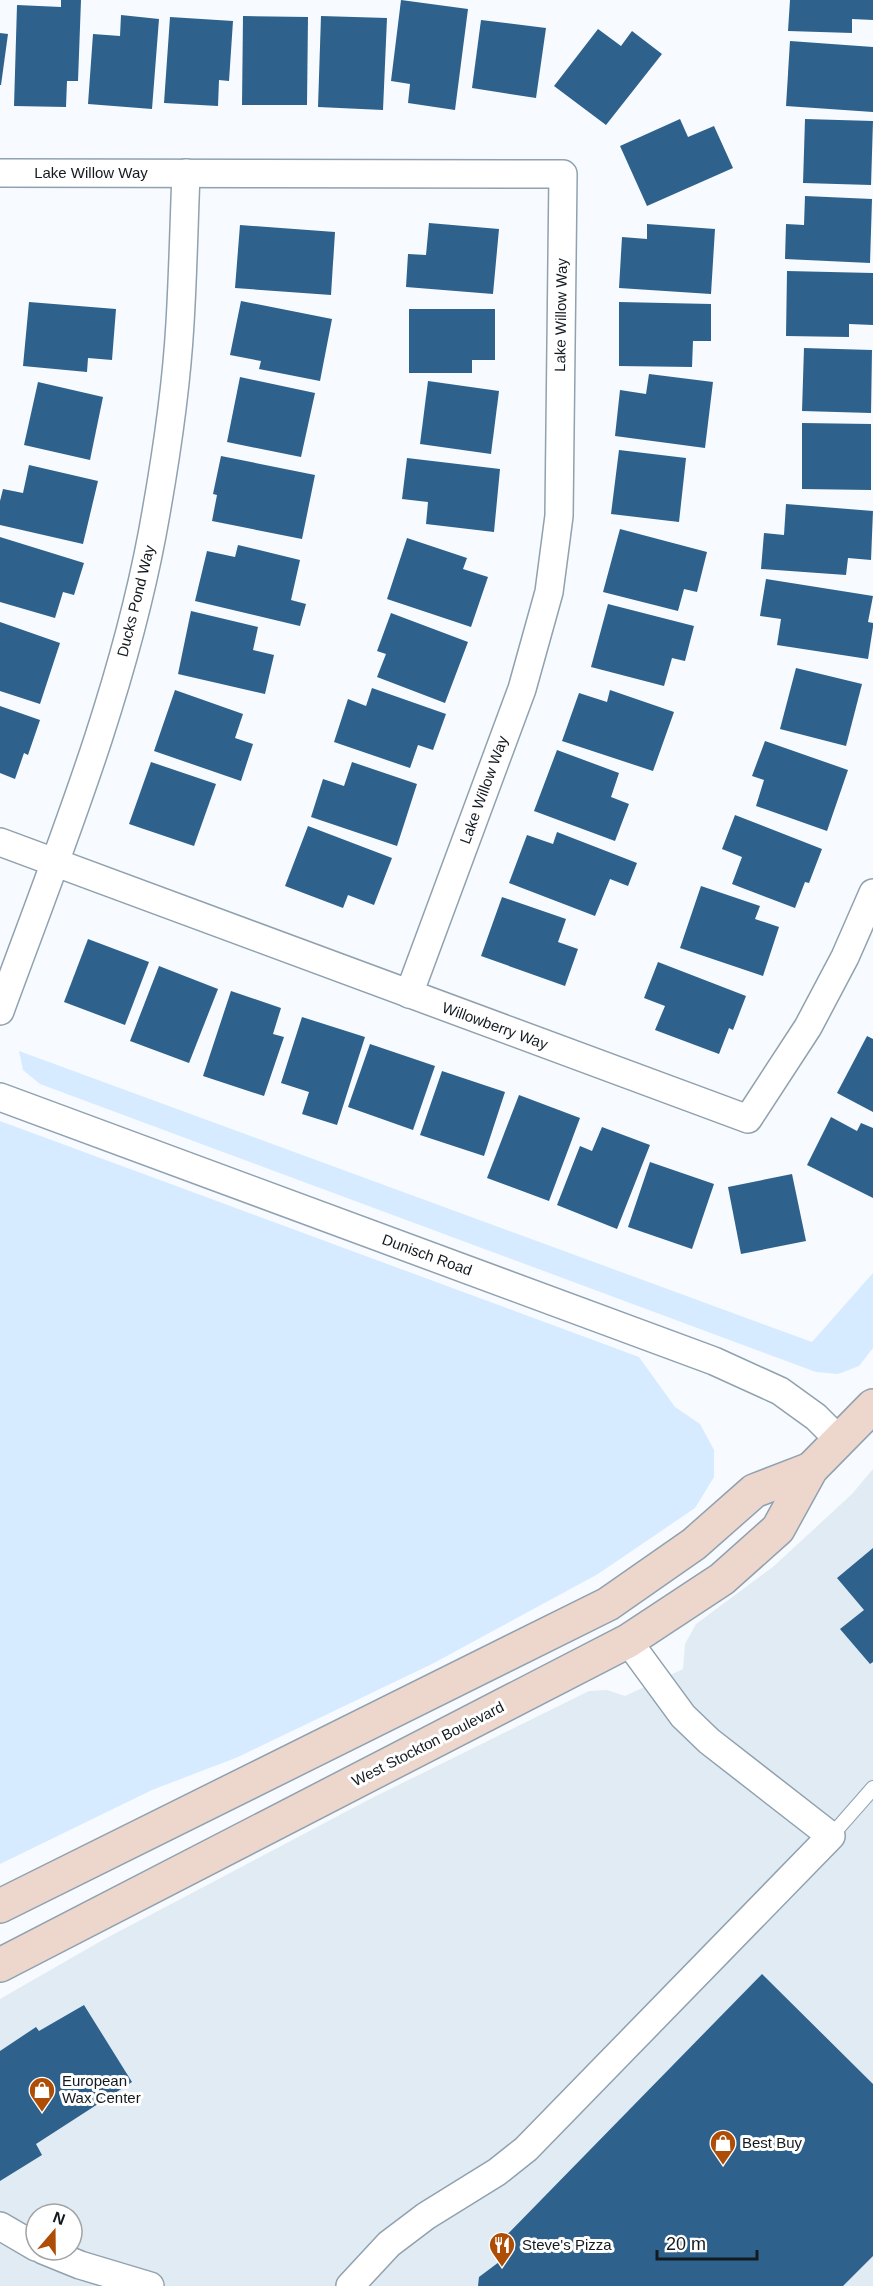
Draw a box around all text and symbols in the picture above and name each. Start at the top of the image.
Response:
street label: Lake Willow Way [34,164,148,181]
street label: Lake Willow Way [551,258,570,372]
street label: Ducks Pond Way [113,543,158,658]
street label: Lake Willow Way [456,733,511,846]
street label: Willowberry Way [440,999,551,1053]
street label: Dunisch Road [380,1230,474,1279]
street label: West Stockton Boulevard [349,1698,507,1789]
place label: European Wax Center [62,2072,141,2106]
shop icon: European Wax Center [27,2075,57,2113]
shop icon: Best Buy [708,2128,738,2166]
place label: Best Buy [742,2134,803,2151]
north arrow [24,2202,84,2262]
text: N [51,2208,67,2228]
scale bar [657,2223,758,2261]
restaurant icon: Steve's Pizza [487,2230,517,2268]
text: 20 m [666,2234,706,2254]
place label: Steve's Pizza [522,2236,612,2253]

